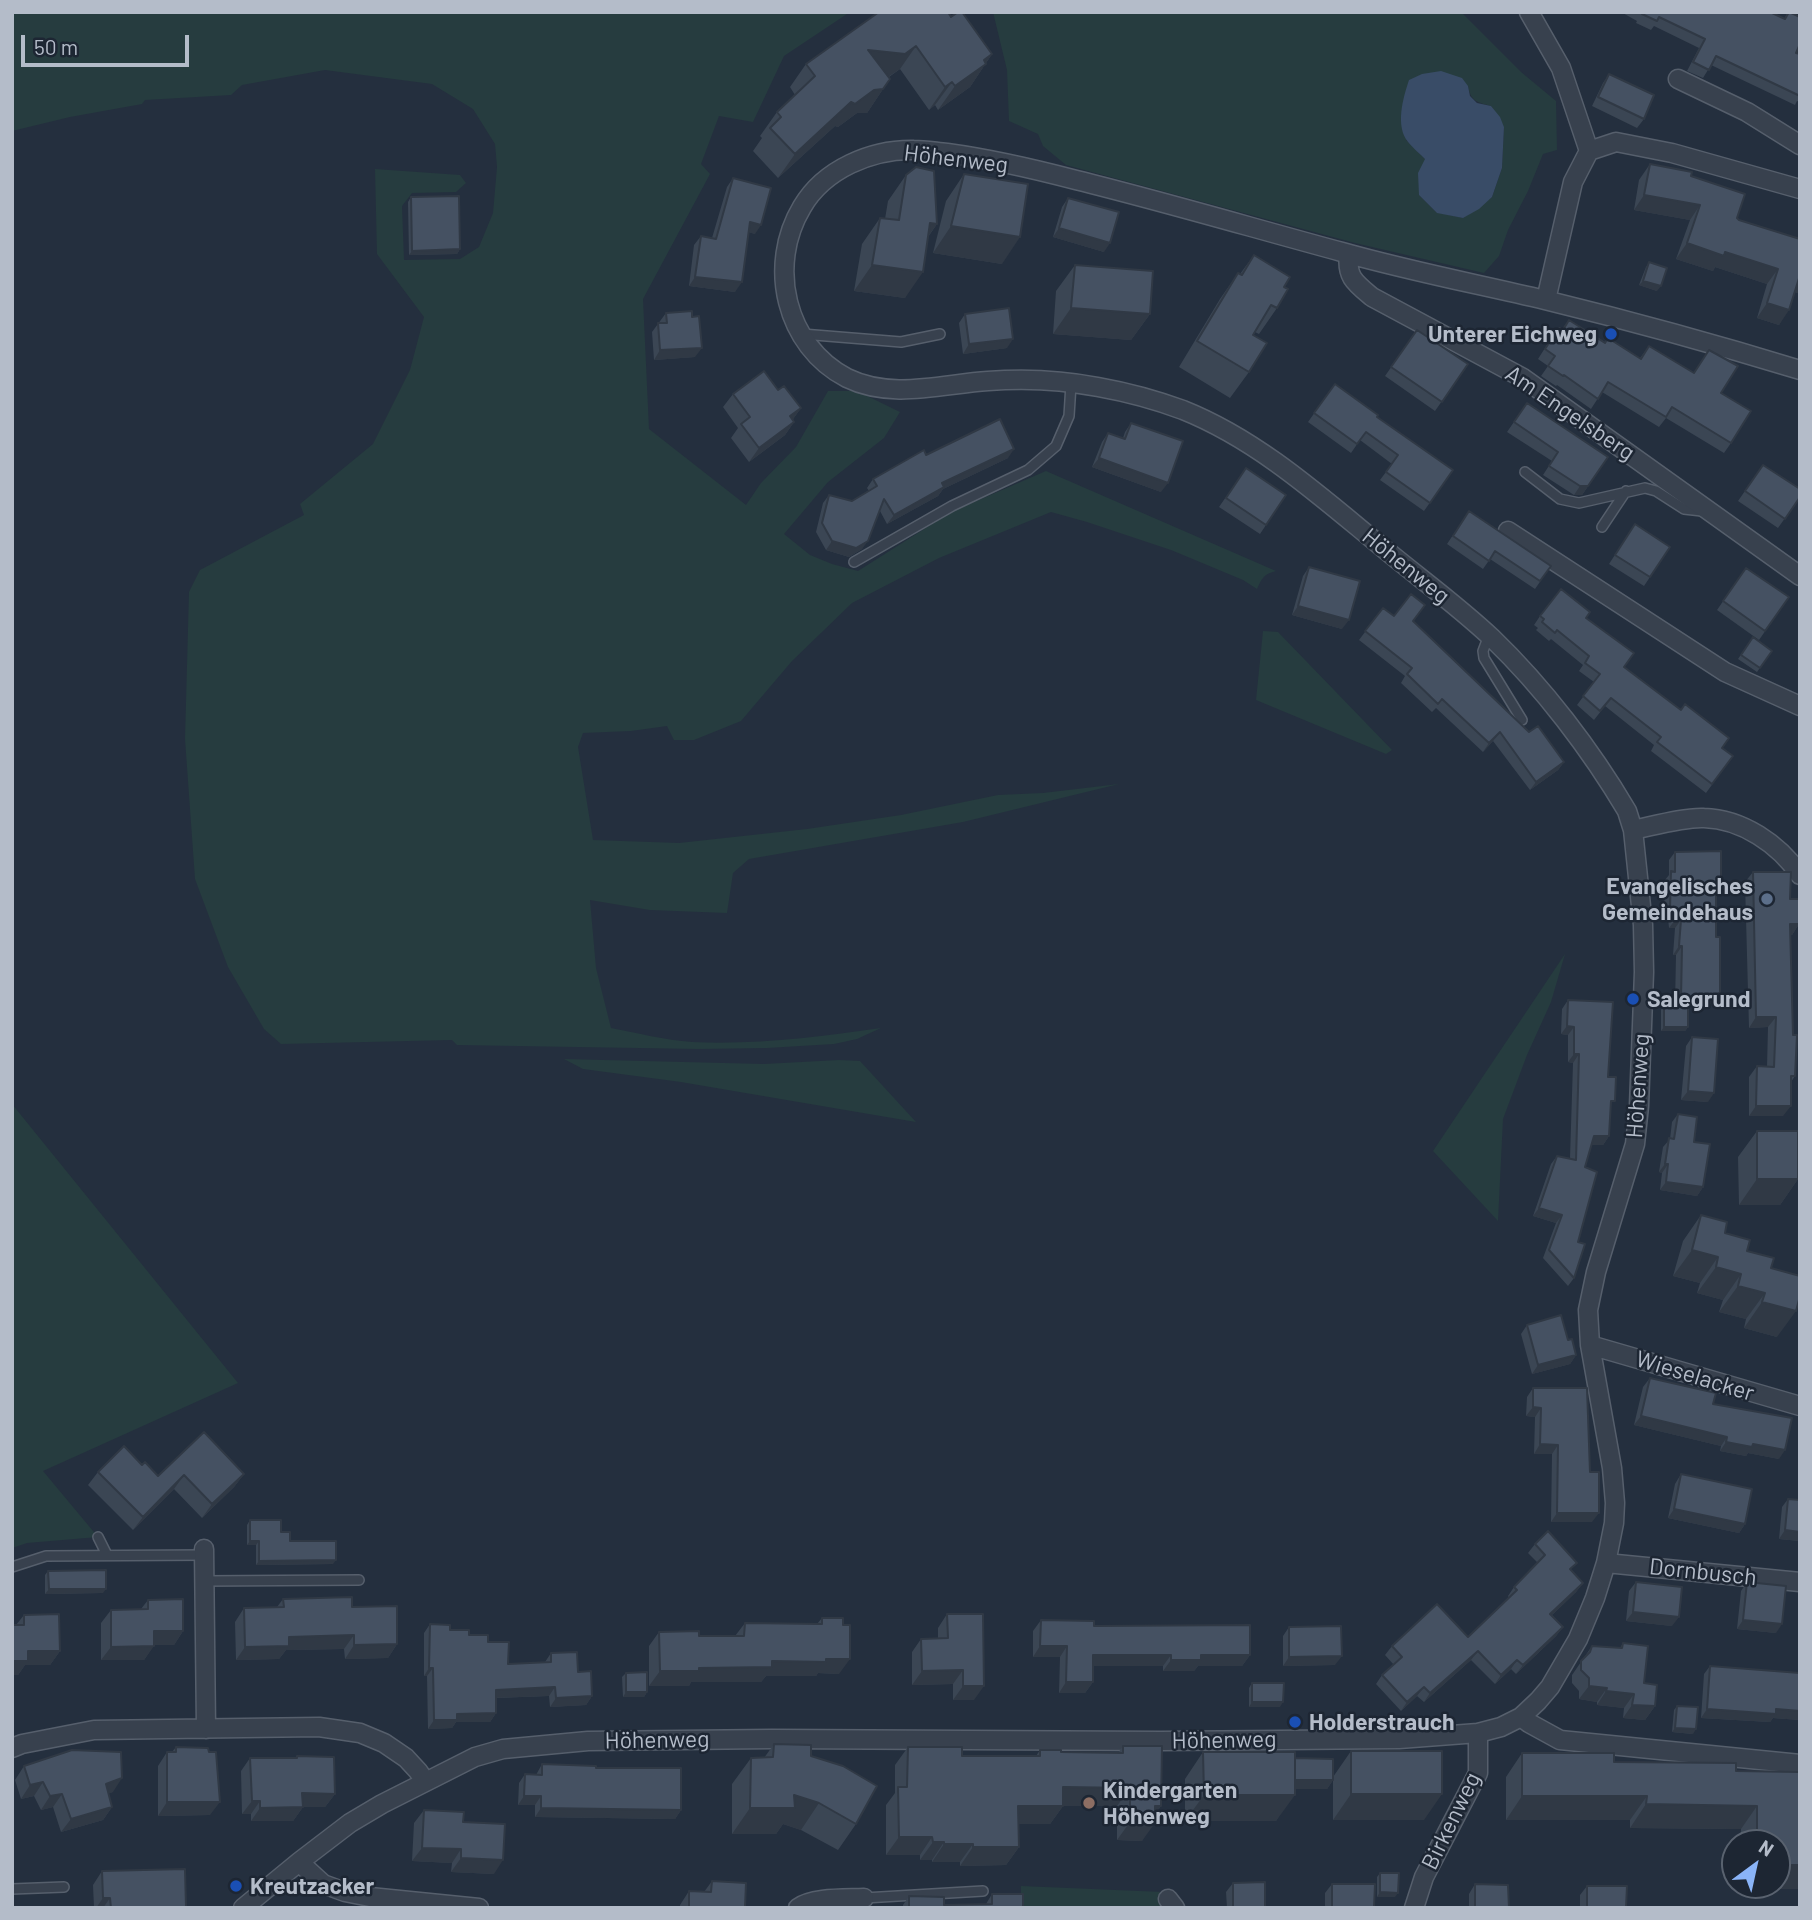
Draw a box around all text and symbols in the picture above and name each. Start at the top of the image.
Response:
scale bar [24,21,192,65]
text: 50 m [34,34,78,59]
street label: Höhenweg [902,139,1010,179]
place label: Unterer Eichweg [1428,320,1597,348]
marker: Unterer Eichweg [1603,326,1619,342]
street label: Am Engelsberg [1500,360,1640,466]
street label: Höhenweg [1357,522,1455,610]
place label: Evangelisches Gemeindehaus [1602,872,1753,926]
marker: Evangelisches Gemeindehaus [1759,891,1775,907]
place label: Salegrund [1647,985,1751,1013]
marker: Salegrund [1625,991,1641,1007]
street label: Höhenweg [1621,1033,1655,1139]
street label: Wieselacker [1633,1345,1757,1407]
street label: Dornbusch [1648,1553,1758,1591]
place label: Holderstrauch [1309,1708,1455,1736]
marker: Holderstrauch [1287,1714,1303,1730]
street label: Höhenweg [604,1725,710,1755]
street label: Höhenweg [1171,1725,1277,1755]
street label: Birkenweg [1416,1768,1486,1874]
place label: Kindergarten Höhenweg [1103,1776,1237,1830]
marker: Kindergarten Höhenweg [1081,1795,1097,1811]
north arrow [1721,1829,1791,1899]
text: N [1755,1835,1778,1861]
place label: Kreutzacker [250,1872,374,1900]
marker: Kreutzacker [228,1878,244,1894]

